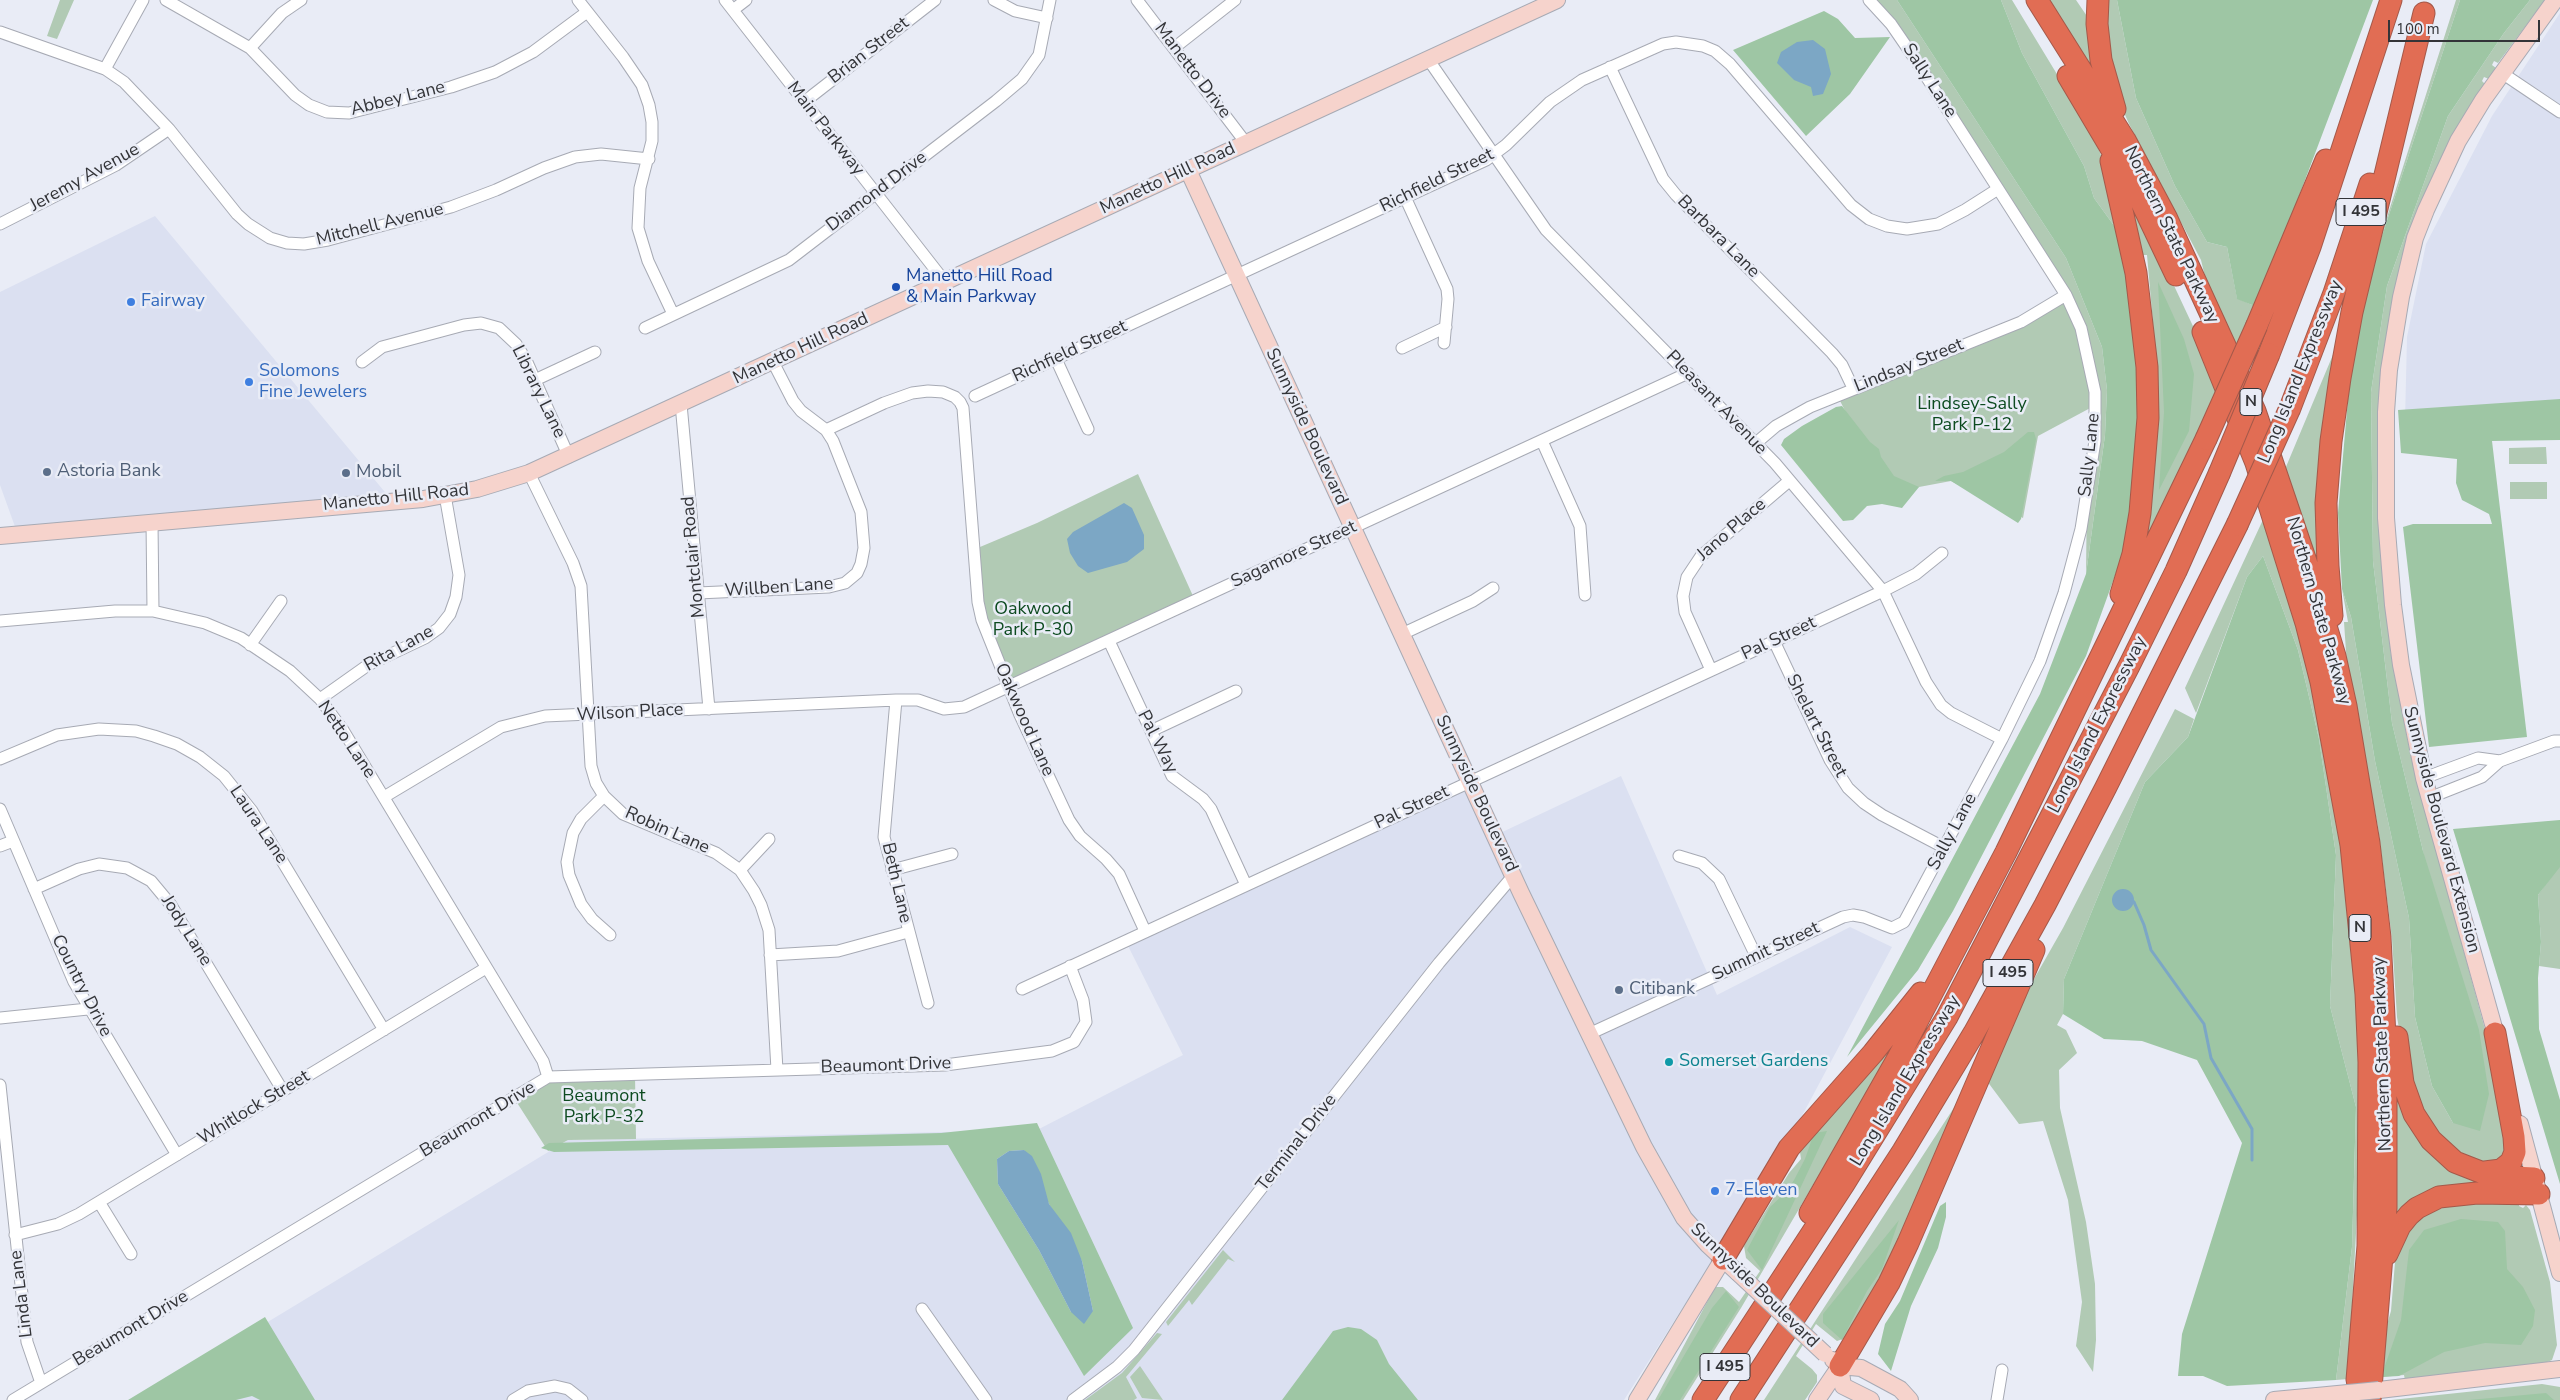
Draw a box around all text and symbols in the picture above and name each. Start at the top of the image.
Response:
scale bar [2390,10,2542,42]
street label: Brian Street [824,13,914,89]
street label: Manetto Drive [1149,19,1235,123]
text: 100 m [2396,19,2440,39]
street label: Sally Lane [1897,40,1961,122]
street label: Abbey Lane [349,77,447,121]
street label: Main Parkway [782,78,868,180]
street label: Manetto Hill Road [1097,138,1239,220]
street label: Jeremy Avenue [27,139,143,217]
street label: Northern State Parkway [2119,143,2223,327]
street label: Richfield Street [1377,144,1497,218]
street label: Diamond Drive [822,147,932,237]
street label: Barbara Lane [1672,191,1764,283]
road number: I 495 [2336,198,2386,226]
street label: Mitchell Avenue [314,199,446,251]
place label: Manetto Hill Road & Main Parkway [906,266,1053,308]
street label: Long Island Expressway [2254,277,2348,467]
marker: Manetto Hill Road & Main Parkway [890,281,902,293]
place label: Fairway [141,291,205,313]
marker: Fairway [125,296,137,308]
street label: Manetto Hill Road [730,308,872,390]
street label: Richfield Street [1009,316,1131,388]
street label: Lindsay Street [1851,334,1967,398]
street label: Library Lane [506,342,570,442]
street label: Sunnyside Boulevard [1260,345,1352,509]
street label: Pleasant Avenue [1661,346,1771,460]
place label: Solomons Fine Jewelers [259,361,367,404]
marker: Solomons Fine Jewelers [243,376,255,388]
road number: N [2240,388,2262,416]
park label: Lindsey-Sally Park P-12 [1917,394,2027,436]
street label: Sally Lane [2075,412,2105,498]
place label: Astoria Bank [57,461,161,483]
place label: Mobil [356,462,401,484]
marker: Astoria Bank [41,466,53,478]
marker: Mobil [340,467,352,479]
street label: Manetto Hill Road [322,480,470,516]
street label: Jano Place [1693,494,1771,566]
street label: Montclair Road [678,495,710,619]
street label: Northern State Parkway [2281,515,2355,707]
street label: Sagamore Street [1228,517,1360,593]
street label: Willben Lane [724,573,834,603]
park label: Oakwood Park P-30 [993,599,1073,642]
street label: Pal Street [1738,612,1820,666]
street label: Rita Lane [361,621,437,677]
street label: Long Island Expressway [2044,633,2152,817]
street label: Oakwood Lane [989,660,1059,780]
street label: Shelart Street [1781,671,1851,781]
street label: Netto Lane [312,697,380,783]
street label: Wilson Place [576,699,684,727]
street label: Sunnyside Boulevard Extension [2398,704,2484,956]
street label: Pal Way [1132,707,1182,777]
street label: Sunnyside Boulevard [1430,712,1522,876]
street label: Pal Street [1371,781,1453,835]
street label: Laura Lane [224,782,292,868]
street label: Sally Lane [1924,790,1982,874]
street label: Robin Lane [621,803,713,859]
street label: Beth Lane [876,841,916,925]
street label: Jody Lane [156,892,216,970]
road number: N [2349,914,2371,941]
street label: Summit Street [1709,918,1823,986]
street label: Country Drive [46,931,116,1041]
street label: Northern State Parkway [2369,957,2397,1151]
road number: I 495 [1983,960,2033,986]
place label: Citibank [1629,979,1695,1001]
marker: Citibank [1613,984,1625,996]
street label: Long Island Expressway [1846,992,1966,1170]
place label: Somerset Gardens [1679,1051,1828,1073]
street label: Beaumont Drive [820,1053,952,1079]
marker: Somerset Gardens [1663,1056,1675,1068]
street label: Whitlock Street [194,1066,314,1150]
street label: Beaumont Drive [416,1077,540,1163]
park label: Beaumont Park P-32 [562,1086,646,1128]
street label: Terminal Drive [1252,1090,1342,1196]
place label: 7-Eleven [1725,1180,1798,1202]
marker: 7-Eleven [1709,1185,1721,1197]
street label: Sunnyside Boulevard [1685,1219,1823,1353]
street label: Linda Lane [6,1249,38,1339]
street label: Beaumont Drive [69,1286,193,1372]
road number: I 495 [1700,1354,1750,1380]

